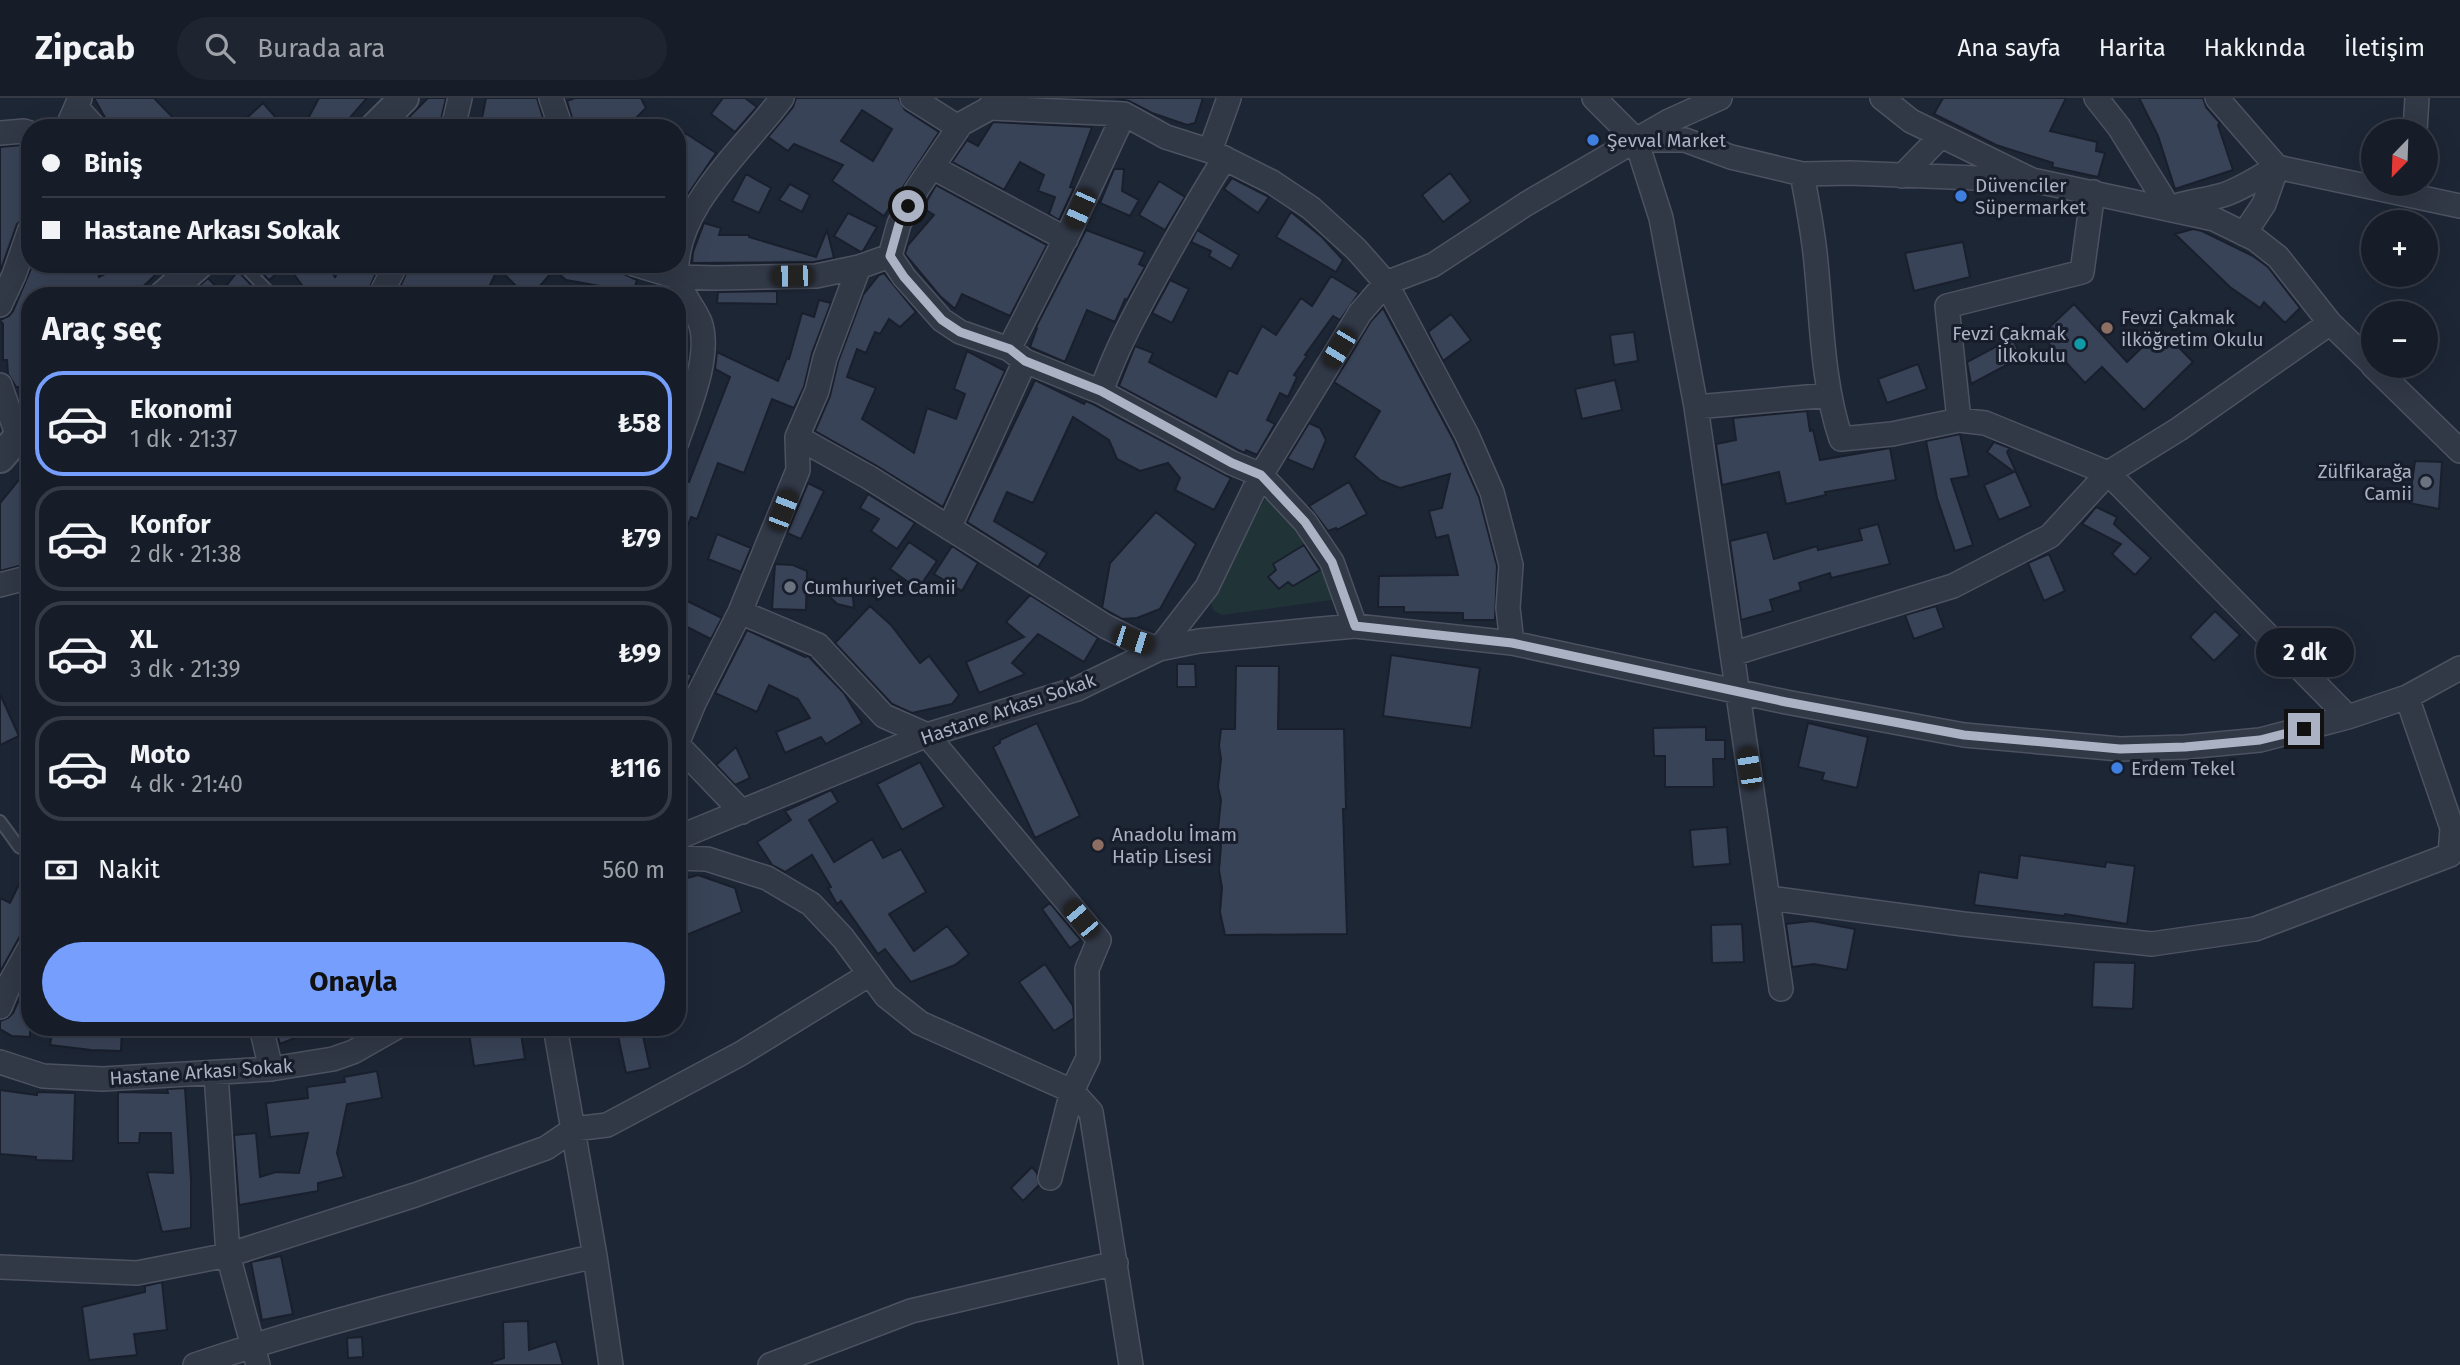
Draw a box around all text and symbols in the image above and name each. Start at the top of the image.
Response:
search box [177,17,667,80]
text: Zipcab [35,28,135,68]
icon: search [201,29,239,67]
text: Burada ara [257,33,385,64]
text: Ana sayfa [1957,34,2061,62]
text: Harita [2099,34,2166,62]
text: Hakkında [2204,34,2306,62]
text: İletişim [2344,34,2425,62]
north arrow [2361,119,2438,196]
map controls [2361,119,2438,378]
place label: Şevval Market [1607,129,1726,152]
marker: Şevval Market [1585,132,1601,148]
text: Biniş [84,148,142,179]
place label: Düvenciler Süpermarket [1975,174,2086,219]
car [1062,186,1099,232]
marker: Düvenciler Süpermarket [1953,188,1969,204]
route start [892,190,924,222]
button: + [2361,210,2438,287]
text: Hastane Arkası Sokak [84,215,340,246]
car [771,265,814,287]
button: − [2361,301,2438,378]
place label: Fevzi Çakmak ilköğretim Okulu [2121,306,2264,351]
text: Araç seç [42,310,162,348]
marker: Fevzi Çakmak ilköğretim Okulu [2099,320,2115,336]
place label: Fevzi Çakmak İlkokulu [1952,322,2066,367]
car [1320,325,1359,371]
marker: Fevzi Çakmak İlkokulu [2072,336,2088,352]
icon: car [46,392,109,455]
text: Ekonomi [130,394,232,425]
text: ₺58 [618,408,661,439]
text: 1 dk · 21:37 [130,425,237,453]
place label: Zülfikarağa Camii [2318,460,2412,505]
marker: Zülfikarağa Camii [2418,474,2434,490]
car [766,487,801,533]
icon: car [46,507,109,570]
text: Konfor [130,509,211,540]
text: ₺79 [621,523,661,554]
text: 2 dk · 21:38 [130,540,241,568]
place label: Cumhuriyet Camii [804,576,956,599]
marker: Cumhuriyet Camii [782,579,798,595]
icon: car [46,622,109,685]
text: XL [130,624,158,655]
car [1110,624,1157,656]
callout: 2 dk [2255,628,2353,676]
text: ₺99 [618,638,661,669]
text: 2 dk [2283,638,2327,666]
text: 3 dk · 21:39 [130,655,241,683]
street label: Hastane Arkası Sokak [917,668,1099,750]
route end [2288,713,2320,745]
icon: car [46,737,109,800]
text: Moto [130,739,190,770]
car [1736,746,1763,790]
text: ₺116 [610,753,661,784]
place label: Erdem Tekel [2131,757,2236,780]
marker: Erdem Tekel [2109,760,2125,776]
text: 4 dk · 21:40 [130,770,243,798]
place label: Anadolu İmam Hatip Lisesi [1112,823,1237,868]
marker: Anadolu İmam Hatip Lisesi [1090,837,1106,853]
icon: cash [42,851,80,889]
text: Nakit [98,854,160,885]
text: 560 m [603,856,665,884]
car [1060,896,1103,942]
button: Onayla [42,942,665,1022]
street label: Hastane Arkası Sokak [109,1054,294,1090]

